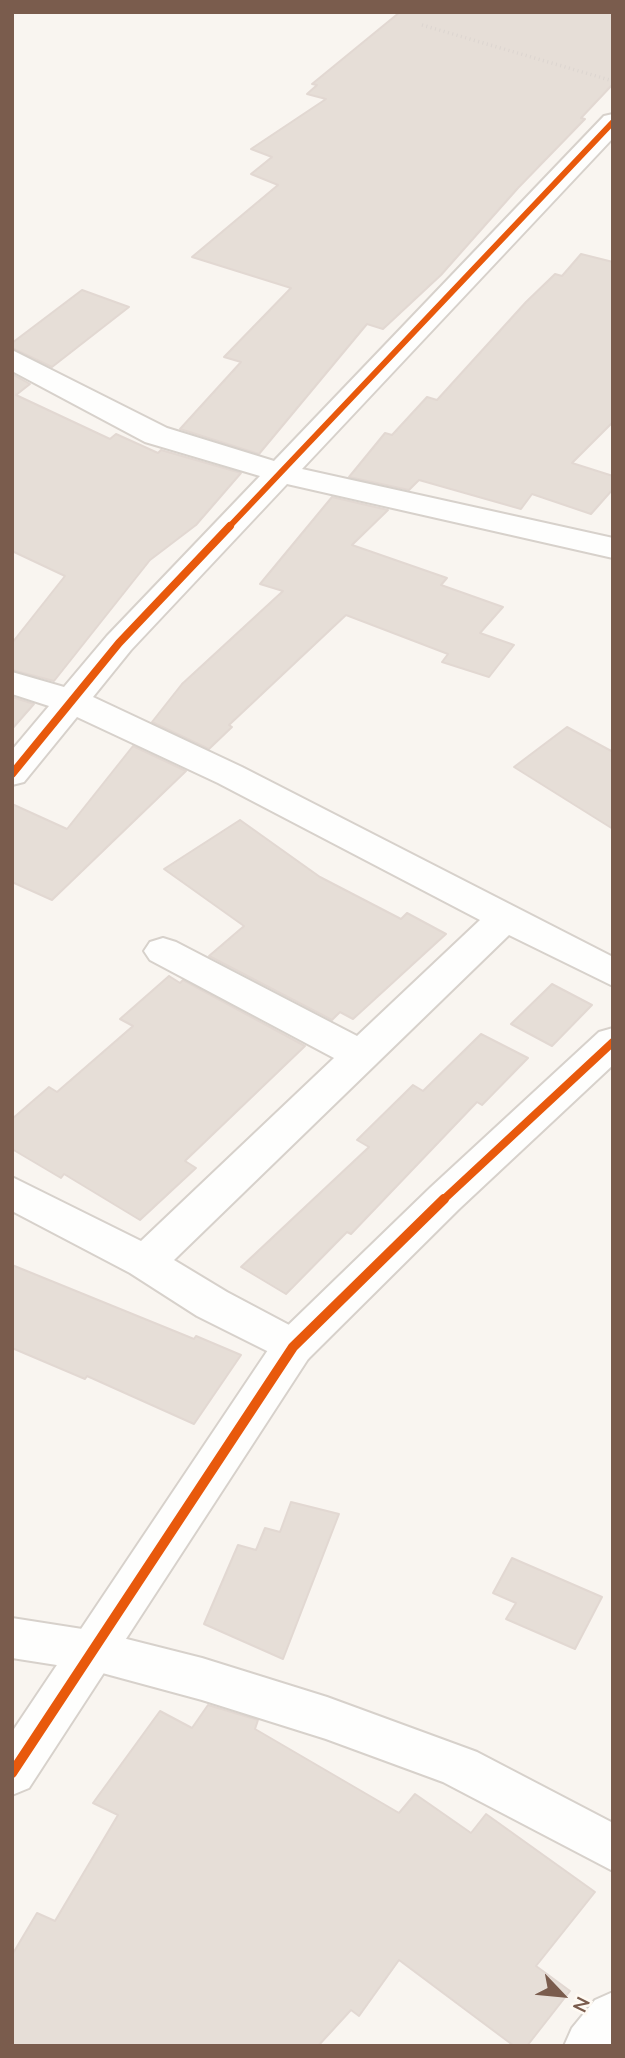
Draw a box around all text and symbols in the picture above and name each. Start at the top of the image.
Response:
north arrow [527,1960,597,2030]
text: N [566,1992,596,2016]

